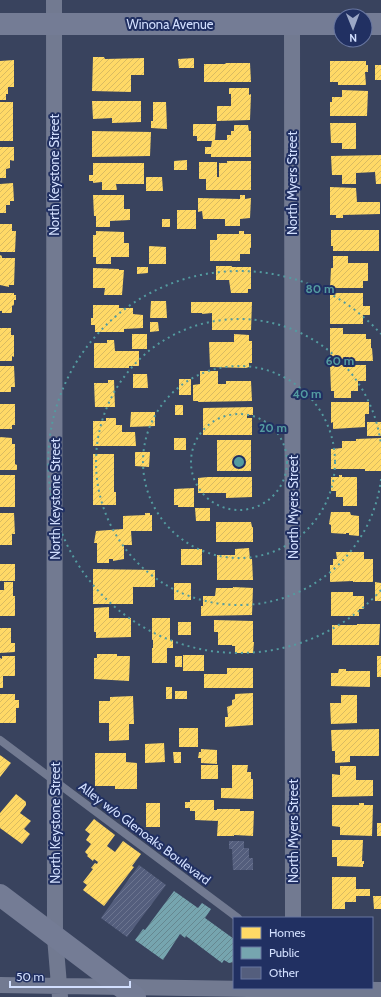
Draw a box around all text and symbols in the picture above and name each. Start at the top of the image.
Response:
north arrow [333,8,373,48]
street label: Winona Avenue [126,16,214,32]
text: N [349,31,357,45]
street label: North Keystone Street [46,114,62,236]
street label: North Myers Street [284,131,300,235]
text: 80 m [306,281,334,296]
text: 60 m [326,353,354,368]
text: 40 m [292,386,322,401]
text: 20 m [259,420,287,435]
street label: North Keystone Street [47,438,63,560]
centre of rings [232,455,246,469]
street label: North Myers Street [285,455,301,559]
street label: North Keystone Street [47,762,63,884]
street label: Alley w/o Glenoaks Boulevard [76,778,214,888]
street label: North Myers Street [285,779,301,883]
legend [233,917,373,989]
text: Homes [269,925,306,940]
text: Public [269,945,300,960]
scale bar [10,963,130,989]
text: Other [269,965,299,980]
text: 50 m [16,969,44,984]

